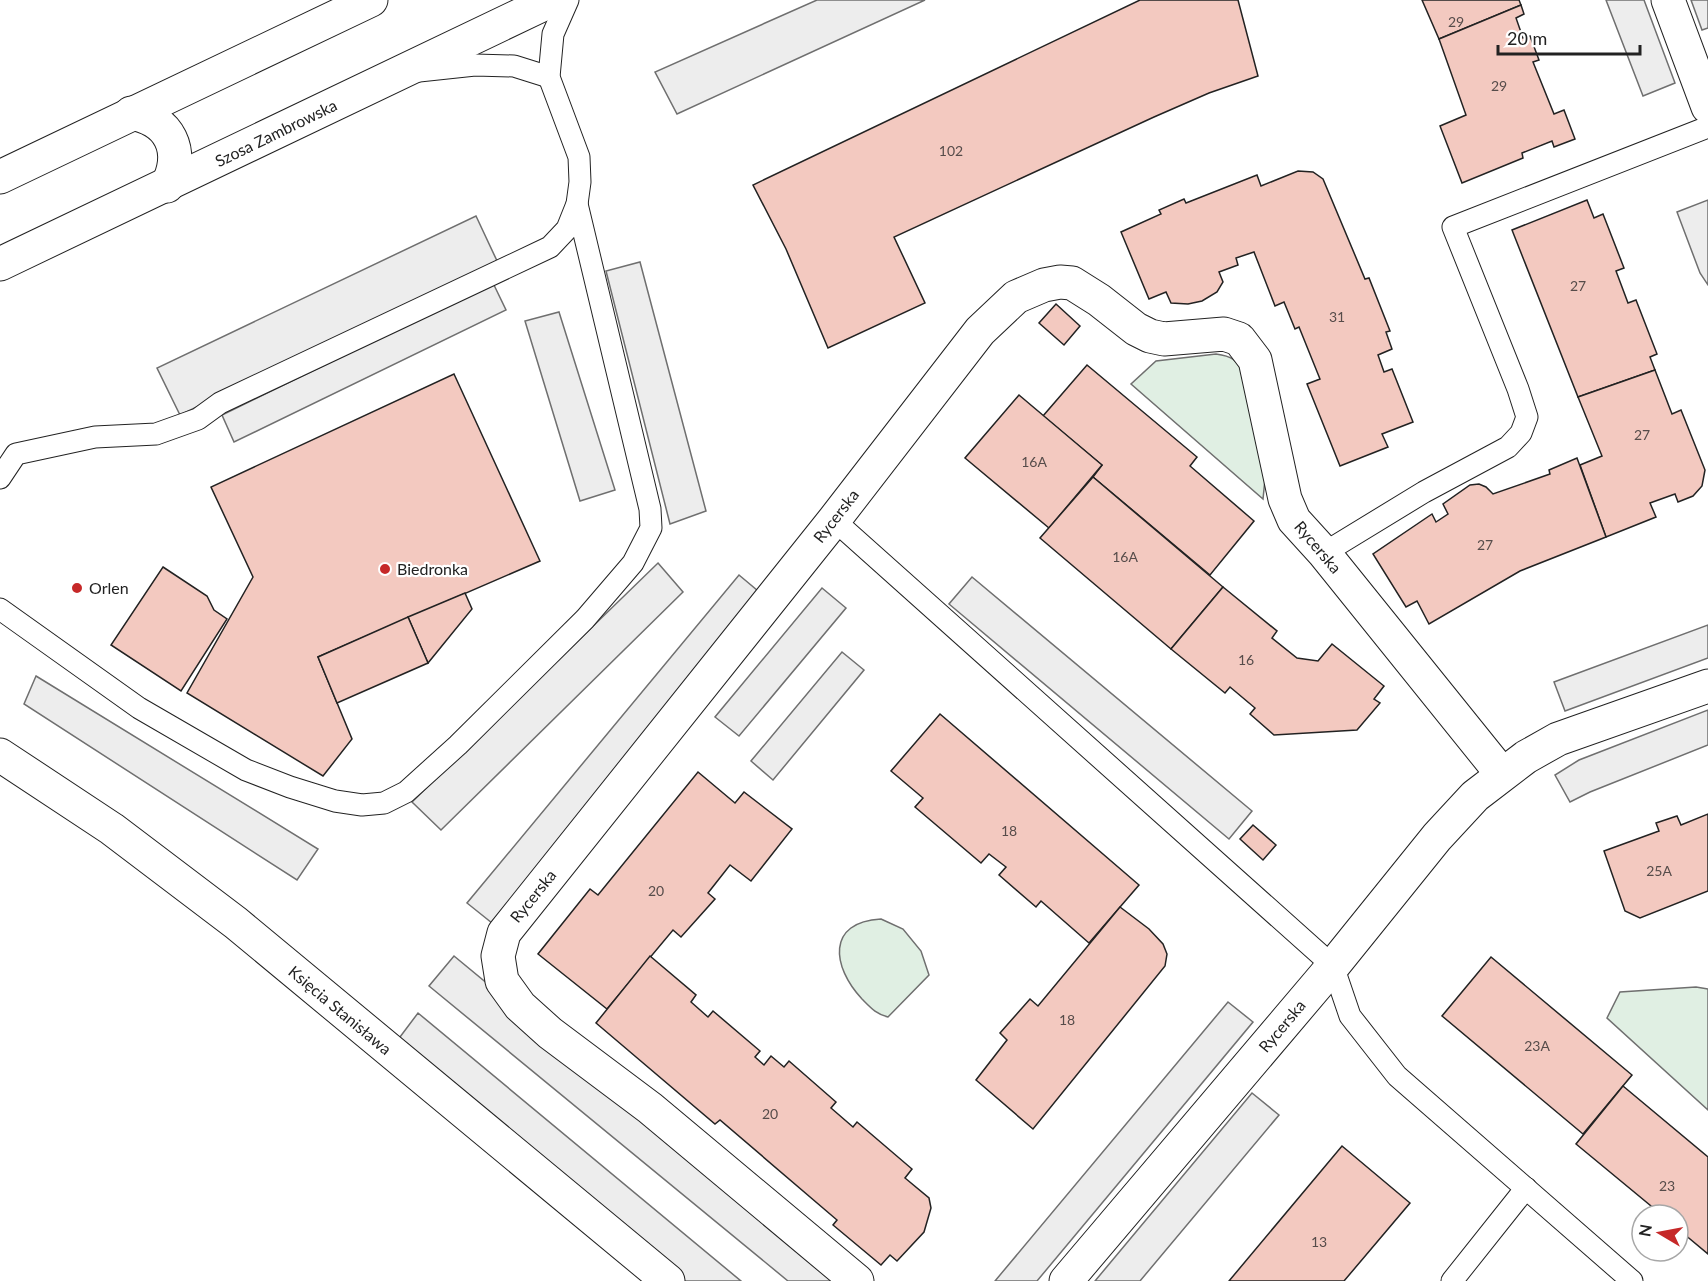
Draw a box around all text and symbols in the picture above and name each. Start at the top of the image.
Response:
house number: 29 [1448,13,1464,30]
scale bar [1498,18,1640,56]
text: 20 m [1507,27,1547,49]
house number: 29 [1491,77,1507,94]
street label: Szosa Zambrowska [212,95,340,170]
house number: 102 [939,142,963,159]
house number: 27 [1570,277,1586,294]
house number: 31 [1329,308,1345,325]
house number: 27 [1634,426,1650,443]
house number: 16A [1021,453,1047,470]
street label: Rycerska [809,485,862,546]
street label: Rycerska [1291,517,1346,577]
house number: 27 [1477,536,1493,553]
house number: 16A [1112,548,1138,565]
place label: Biedronka [397,559,468,578]
marker: Biedronka [378,562,392,576]
place label: Orlen [89,578,129,597]
marker: Orlen [70,581,84,595]
house number: 16 [1238,651,1254,668]
house number: 18 [1001,822,1017,839]
house number: 25A [1646,862,1672,879]
street label: Rycerska [506,865,560,926]
house number: 20 [648,882,664,899]
street label: Księcia Stanisława [285,961,396,1058]
street label: Rycerska [1254,996,1309,1056]
house number: 18 [1059,1011,1075,1028]
house number: 23A [1524,1037,1550,1054]
house number: 20 [762,1105,778,1122]
house number: 23 [1659,1177,1675,1194]
north arrow [1630,1203,1690,1263]
text: N [1634,1223,1655,1238]
house number: 13 [1311,1233,1327,1250]

